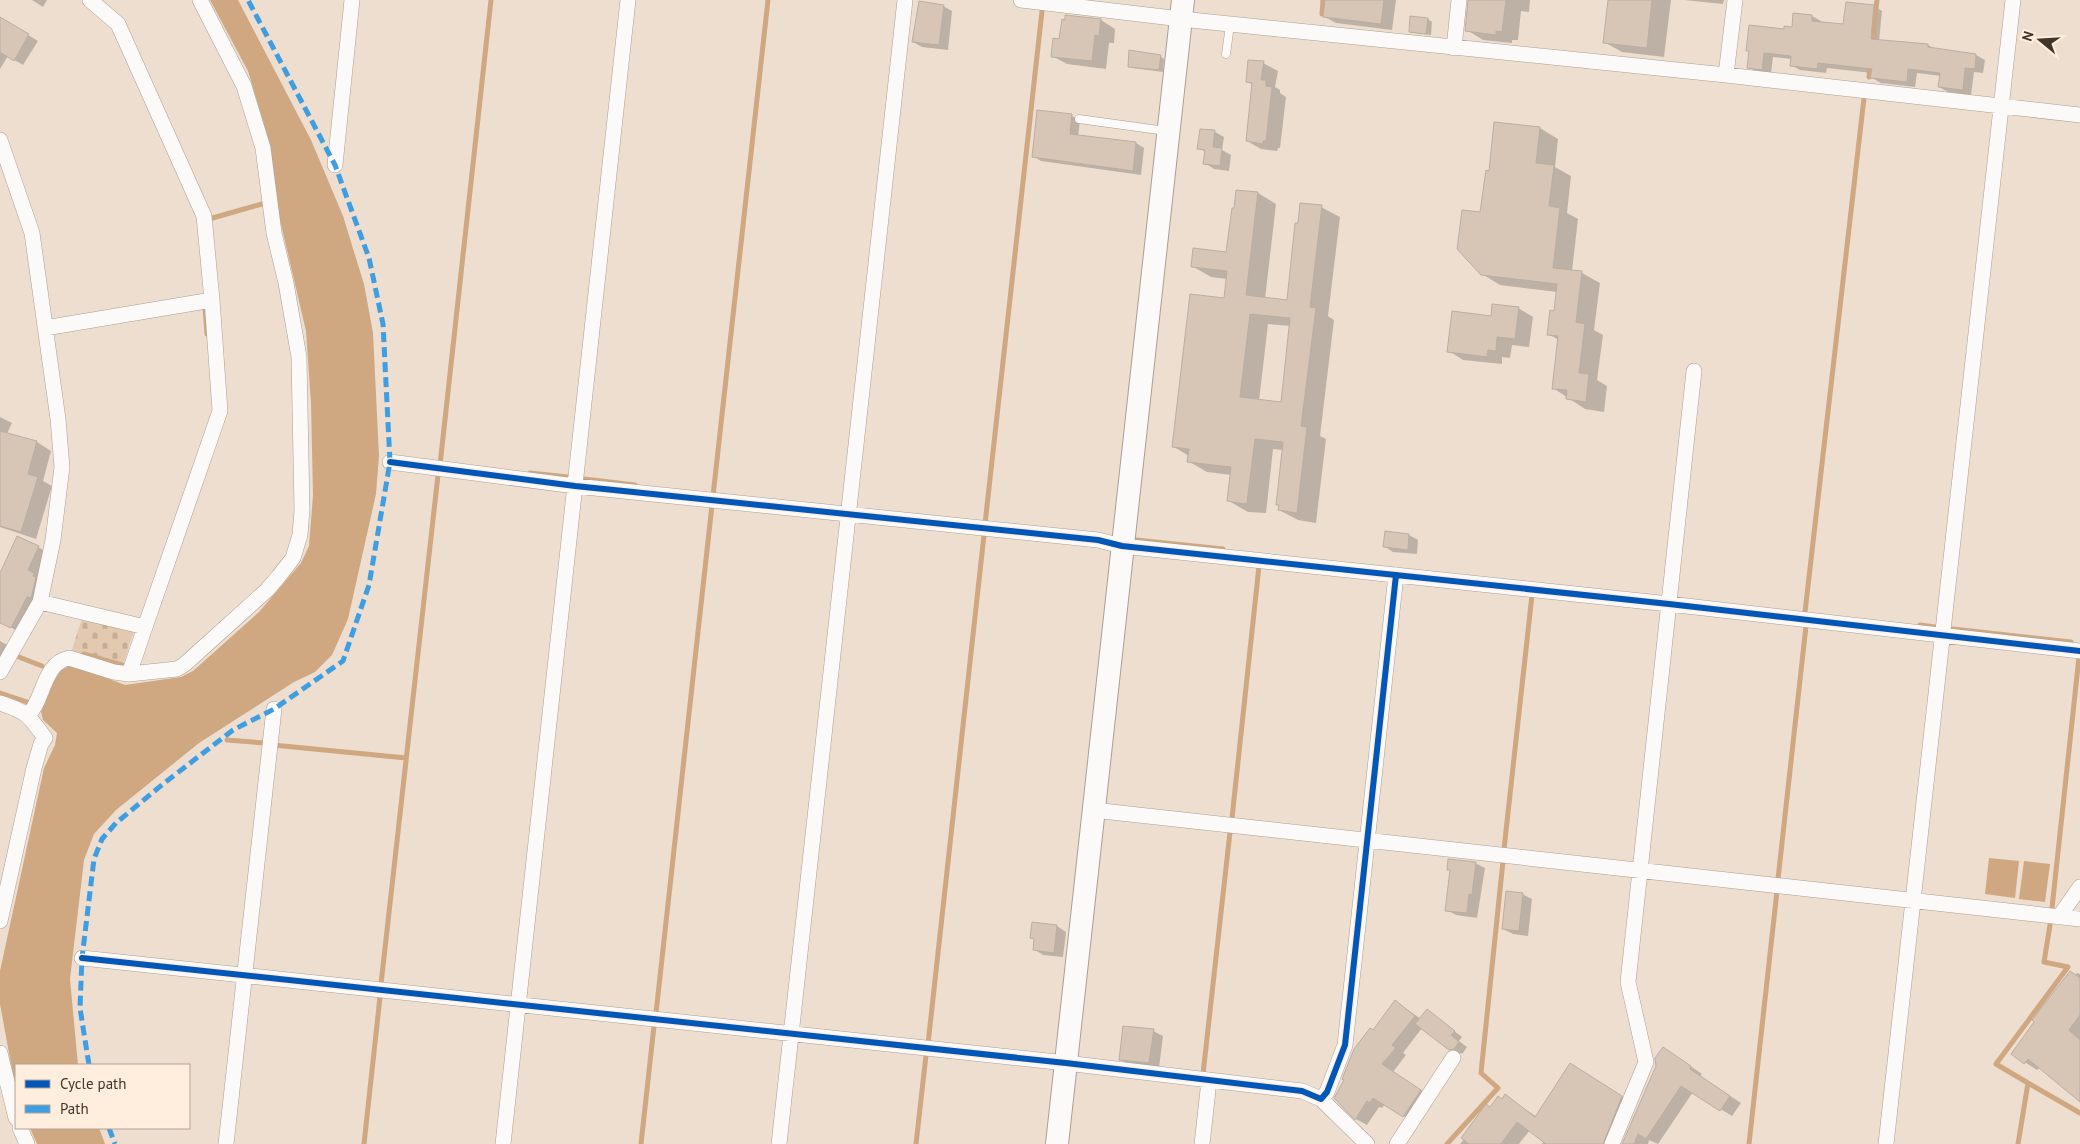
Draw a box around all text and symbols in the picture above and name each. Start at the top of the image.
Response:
north arrow [2015,15,2065,65]
text: N [2018,29,2038,43]
legend [15,1064,190,1129]
text: Cycle path [60,1074,126,1093]
text: Path [60,1099,89,1118]

